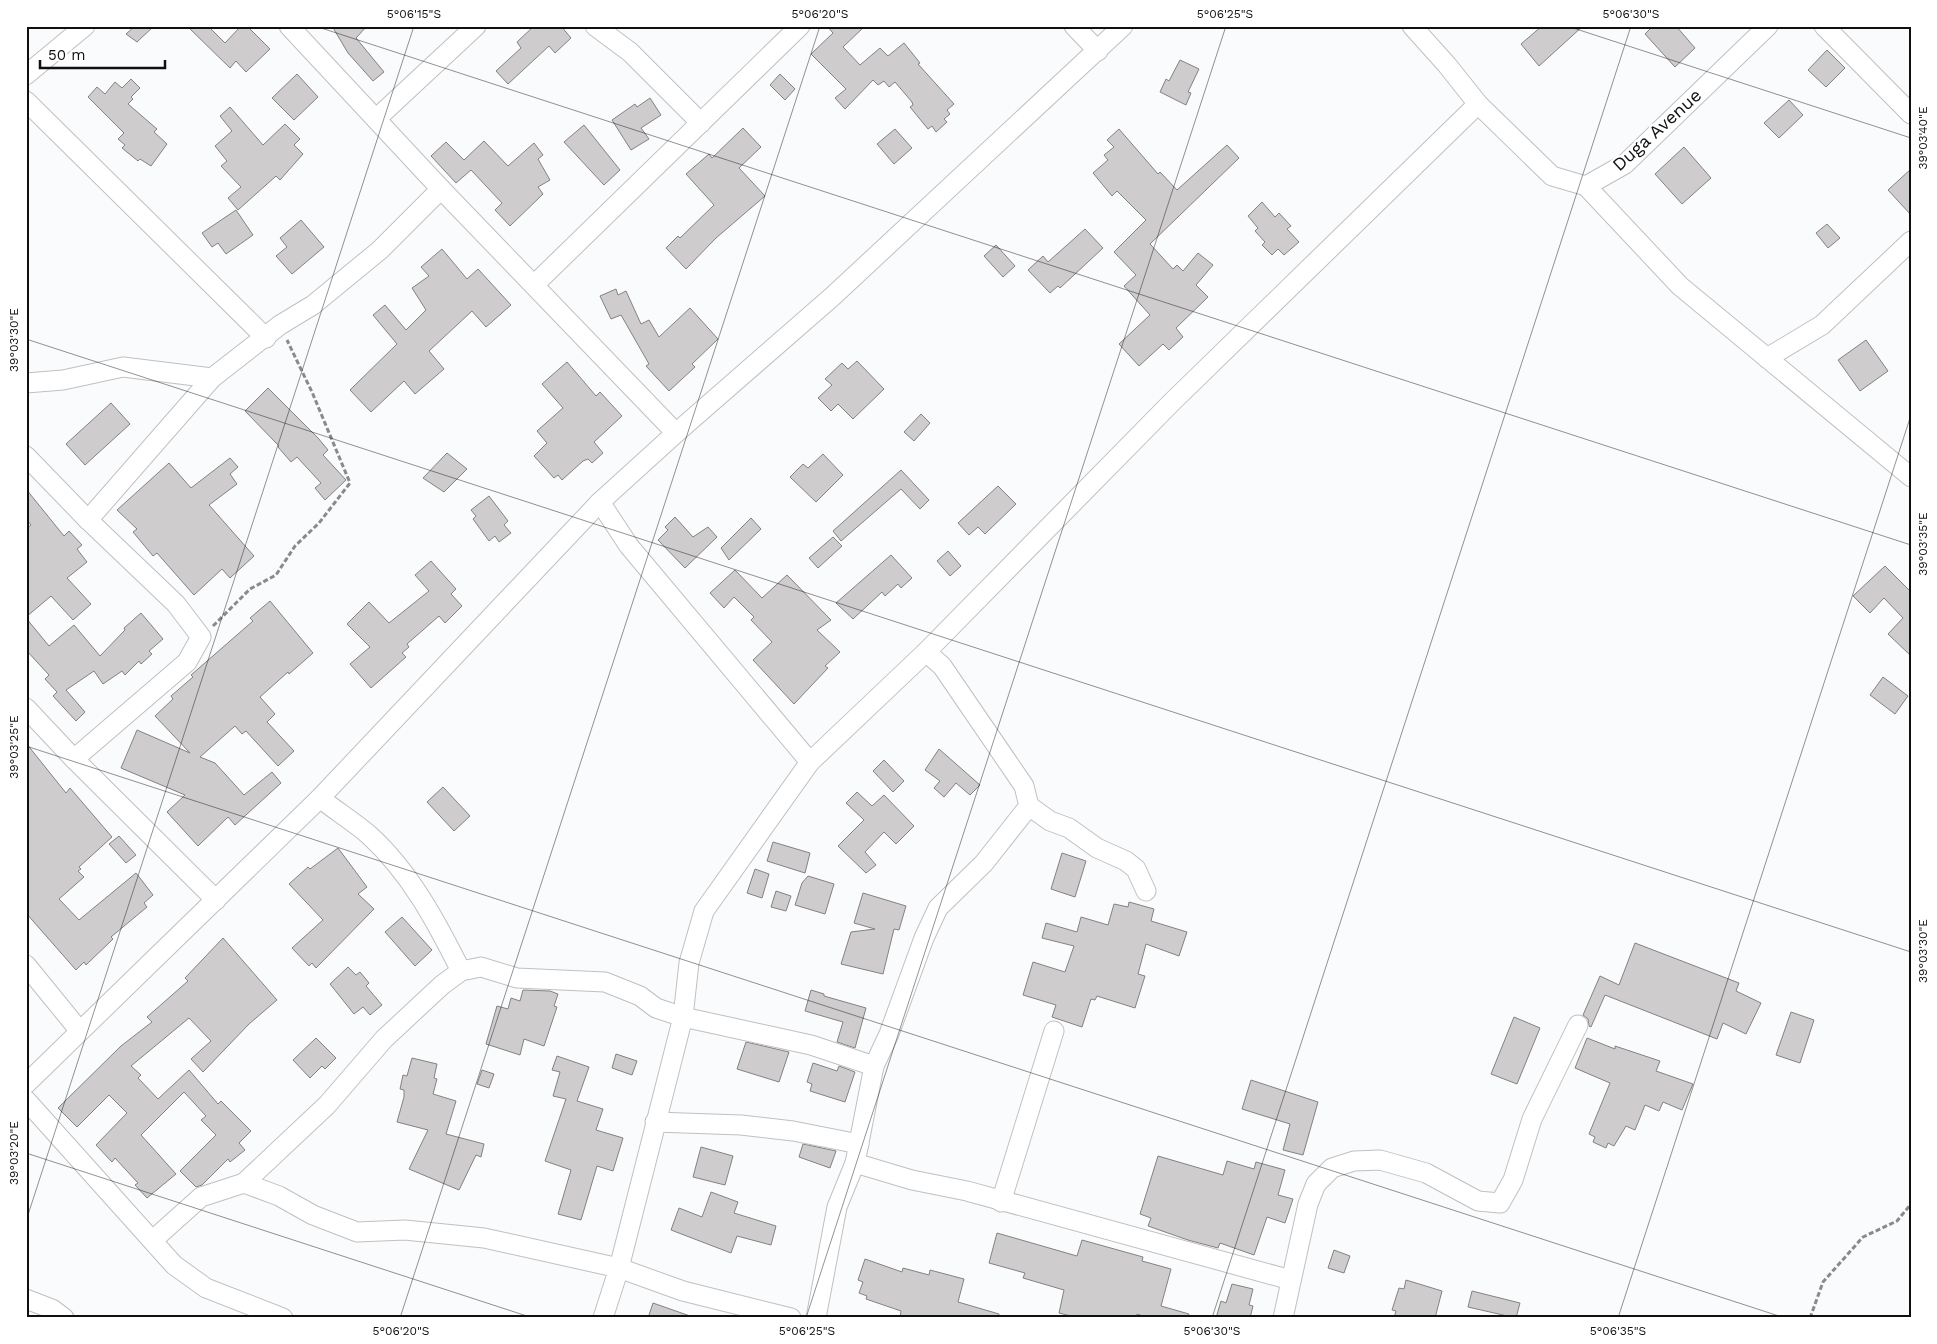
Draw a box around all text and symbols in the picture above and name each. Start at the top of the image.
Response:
text: 5°06'15"S [387,7,441,21]
text: 5°06'20"S [791,7,849,21]
text: 5°06'25"S [1197,7,1253,21]
text: 5°06'30"S [1602,7,1660,21]
scale bar [40,38,165,70]
text: 50 m [48,46,85,64]
street label: Duga Avenue [1608,84,1706,175]
text: 39°03'40"E [1916,106,1930,170]
text: 39°03'30"E [7,308,21,372]
text: 39°03'35"E [1916,512,1930,576]
text: 39°03'25"E [7,715,21,779]
text: 39°03'30"E [1916,919,1930,983]
text: 39°03'20"E [7,1121,21,1185]
text: 5°06'20"S [372,1324,430,1338]
text: 5°06'25"S [779,1324,835,1338]
text: 5°06'30"S [1183,1324,1241,1338]
text: 5°06'35"S [1590,1324,1646,1338]

